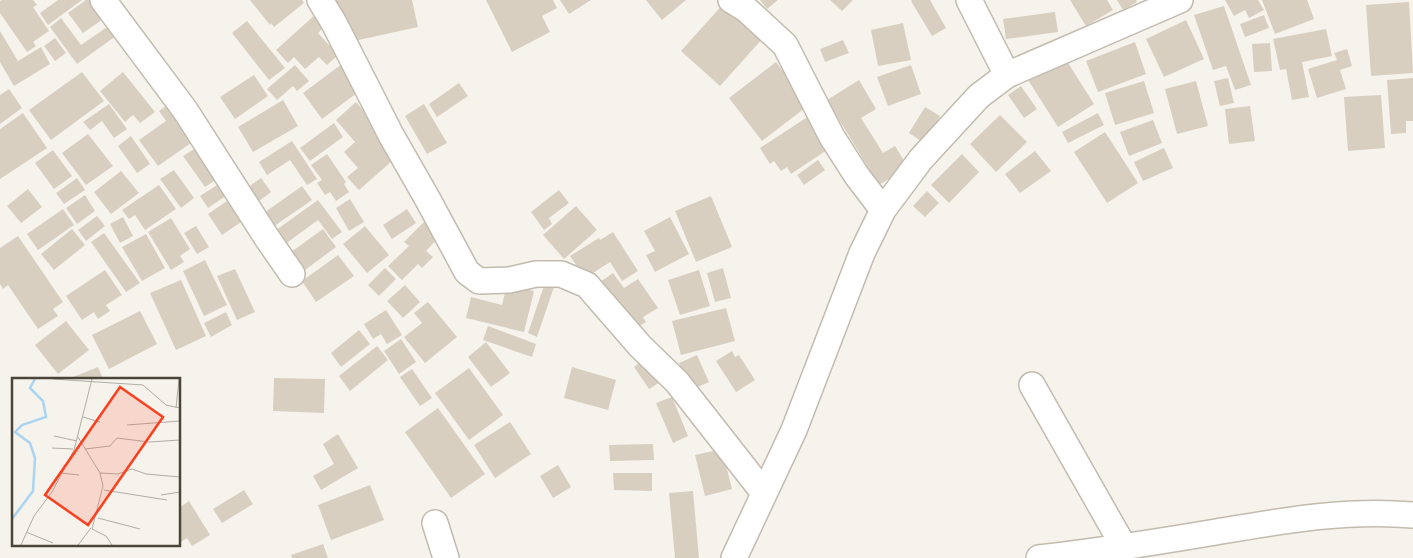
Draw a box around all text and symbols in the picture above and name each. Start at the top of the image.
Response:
inset map [12,378,180,546]

